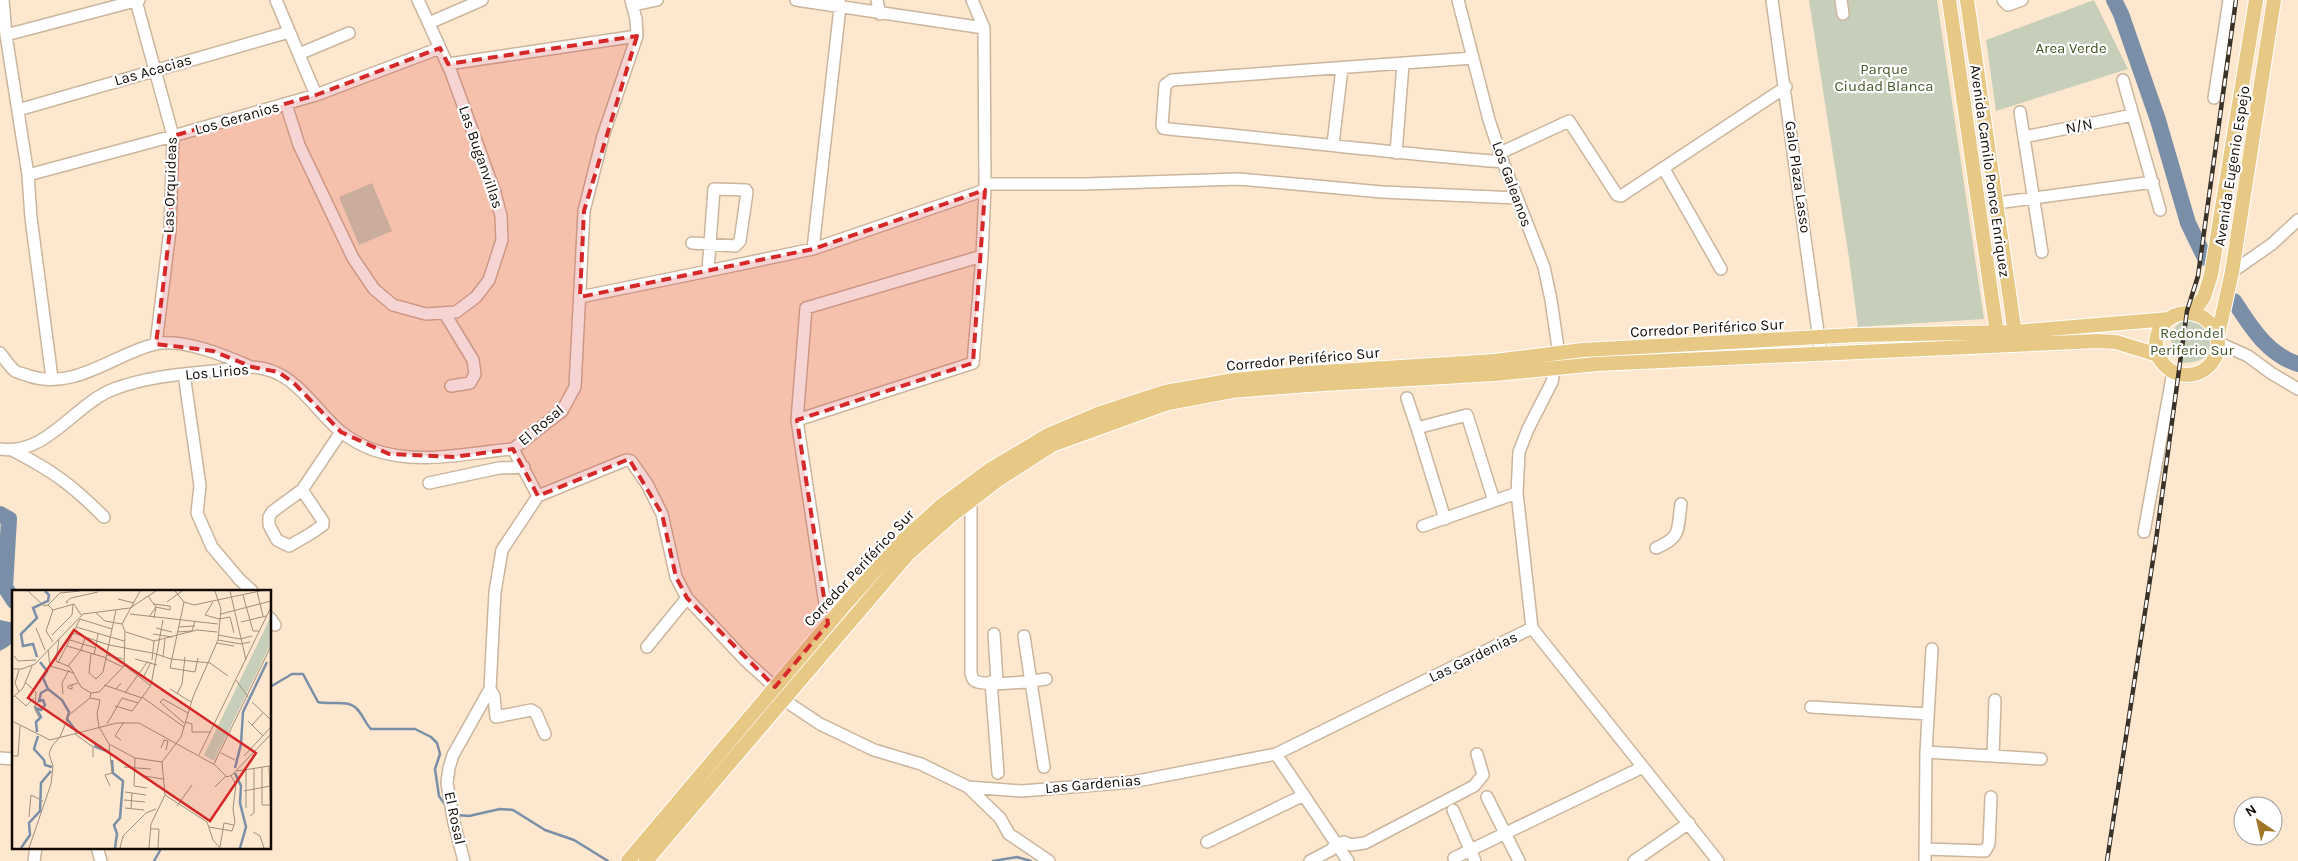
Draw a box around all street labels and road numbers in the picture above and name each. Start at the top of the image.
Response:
street label: Las Acacias [112,50,194,90]
street label: Avenida Camilo Ponce Enriquez [1966,64,2014,278]
street label: Avenida Eugenio Espejo [2210,84,2254,248]
street label: Los Geranios [193,97,281,139]
street label: Las Buganvillas [455,103,507,211]
street label: N/N [2064,115,2094,137]
street label: Galo Plaza Lasso [1781,120,1815,234]
street label: Las Orquideas [159,136,181,234]
street label: Los Galeanos [1488,139,1536,229]
street label: Corredor Periférico Sur [1630,315,1785,341]
street label: Corredor Periférico Sur [1226,343,1381,375]
street label: Los Lirios [184,360,250,384]
street label: El Rosal [515,401,567,449]
street label: Corredor Periférico Sur [800,505,918,630]
street label: Las Gardenias [1426,628,1520,686]
street label: Las Gardenias [1044,771,1142,797]
street label: El Rosal [441,790,469,846]

